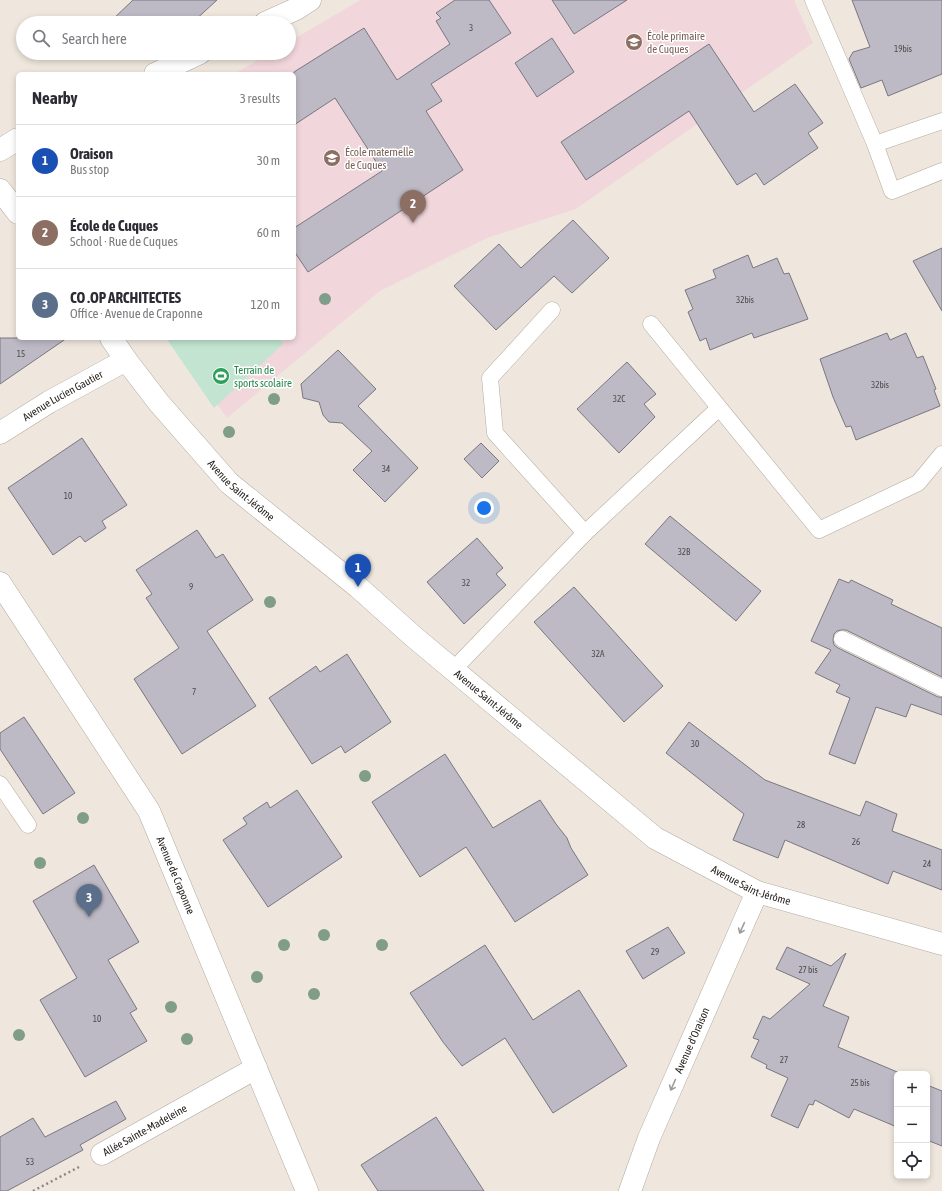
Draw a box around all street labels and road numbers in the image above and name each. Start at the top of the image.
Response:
street label: Avenue Lucien Gautier [20,368,105,423]
street label: Avenue Saint-Jérôme [205,457,277,523]
street label: Avenue Saint-Jérôme [452,667,525,731]
street label: Avenue de Craponne [154,835,197,916]
street label: Avenue Saint-Jérôme [709,863,792,907]
street label: Avenue d'Oraison [672,1006,712,1075]
street label: Allée Sainte-Madeleine [101,1102,189,1158]

